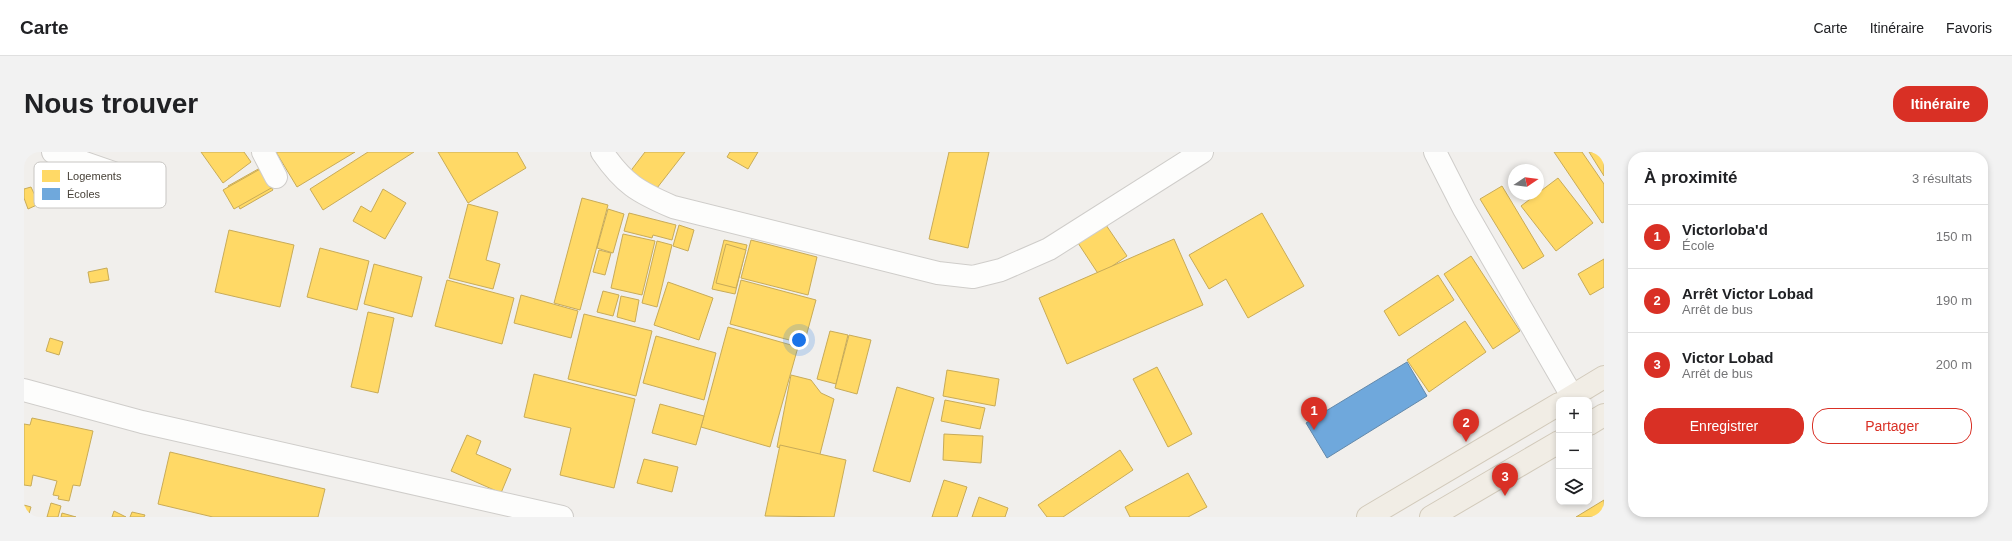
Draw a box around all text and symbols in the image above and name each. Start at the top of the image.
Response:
text: Carte [20,17,69,38]
text: Carte [1813,20,1848,36]
text: Itinéraire [1870,20,1924,36]
text: Favoris [1946,20,1992,36]
button: Itinéraire [1893,86,1988,122]
text: Nous trouver [24,88,198,119]
legend [34,162,166,208]
north arrow [1508,164,1544,200]
text: À proximité [1644,168,1738,187]
text: Logements [67,170,122,182]
text: 3 résultats [1912,171,1972,186]
text: Écoles [67,188,101,200]
text: Victorloba'd [1682,221,1768,238]
text: 1 [1653,229,1661,244]
text: 150 m [1936,229,1972,244]
text: École [1682,238,1715,253]
text: Arrêt Victor Lobad [1682,285,1813,302]
text: 2 [1653,293,1661,308]
text: 190 m [1936,293,1972,308]
text: Arrêt de bus [1682,302,1753,317]
your location [789,330,809,350]
text: Victor Lobad [1682,349,1773,366]
text: 3 [1653,357,1661,372]
text: 200 m [1936,357,1972,372]
text: Arrêt de bus [1682,366,1753,381]
pin: 1 [1301,397,1327,430]
map controls [1556,397,1592,505]
button: + [1556,397,1592,433]
button: Enregistrer [1644,408,1804,444]
button: Partager [1812,408,1972,444]
pin: 2 [1453,409,1479,442]
button: − [1556,433,1592,469]
pin: 3 [1492,463,1518,496]
button: layers [1556,469,1592,505]

